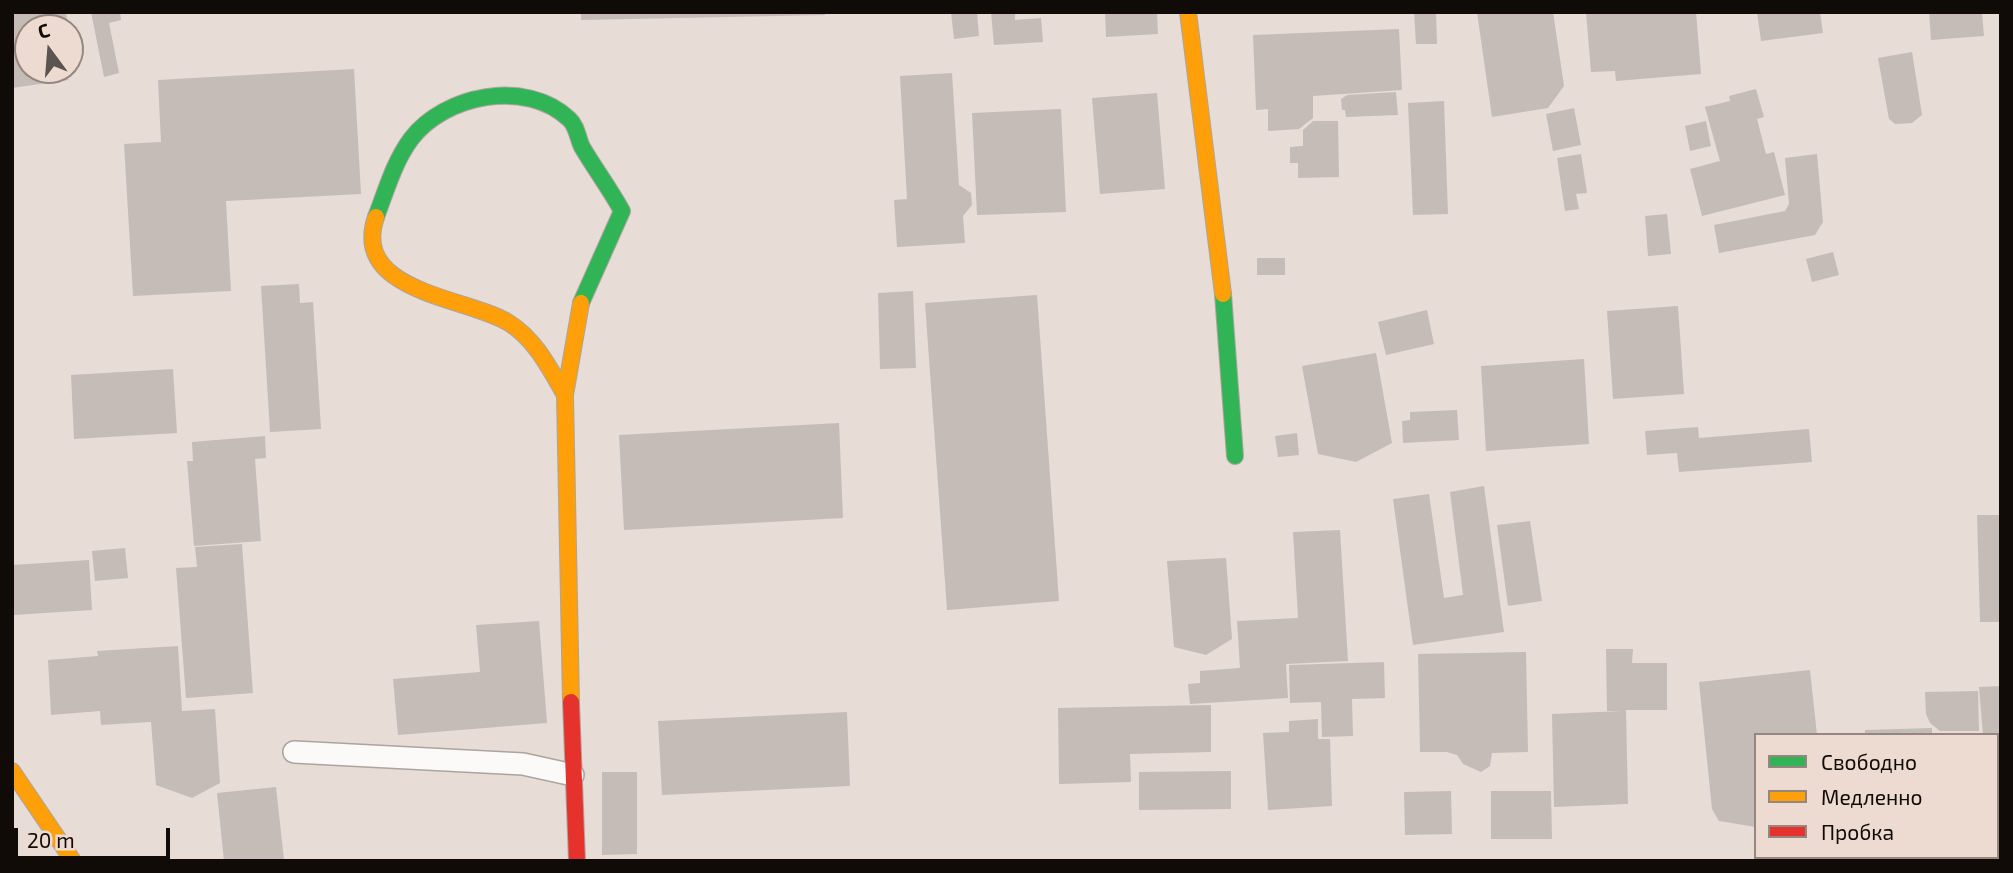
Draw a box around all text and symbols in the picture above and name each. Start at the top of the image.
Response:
north arrow [14,14,84,84]
text: С [35,18,52,43]
legend [1754,733,1999,859]
text: Свободно [1821,749,1917,774]
text: Медленно [1821,784,1923,809]
scale bar [18,814,173,858]
text: Пробка [1821,819,1894,844]
text: 20 m [27,827,75,852]

